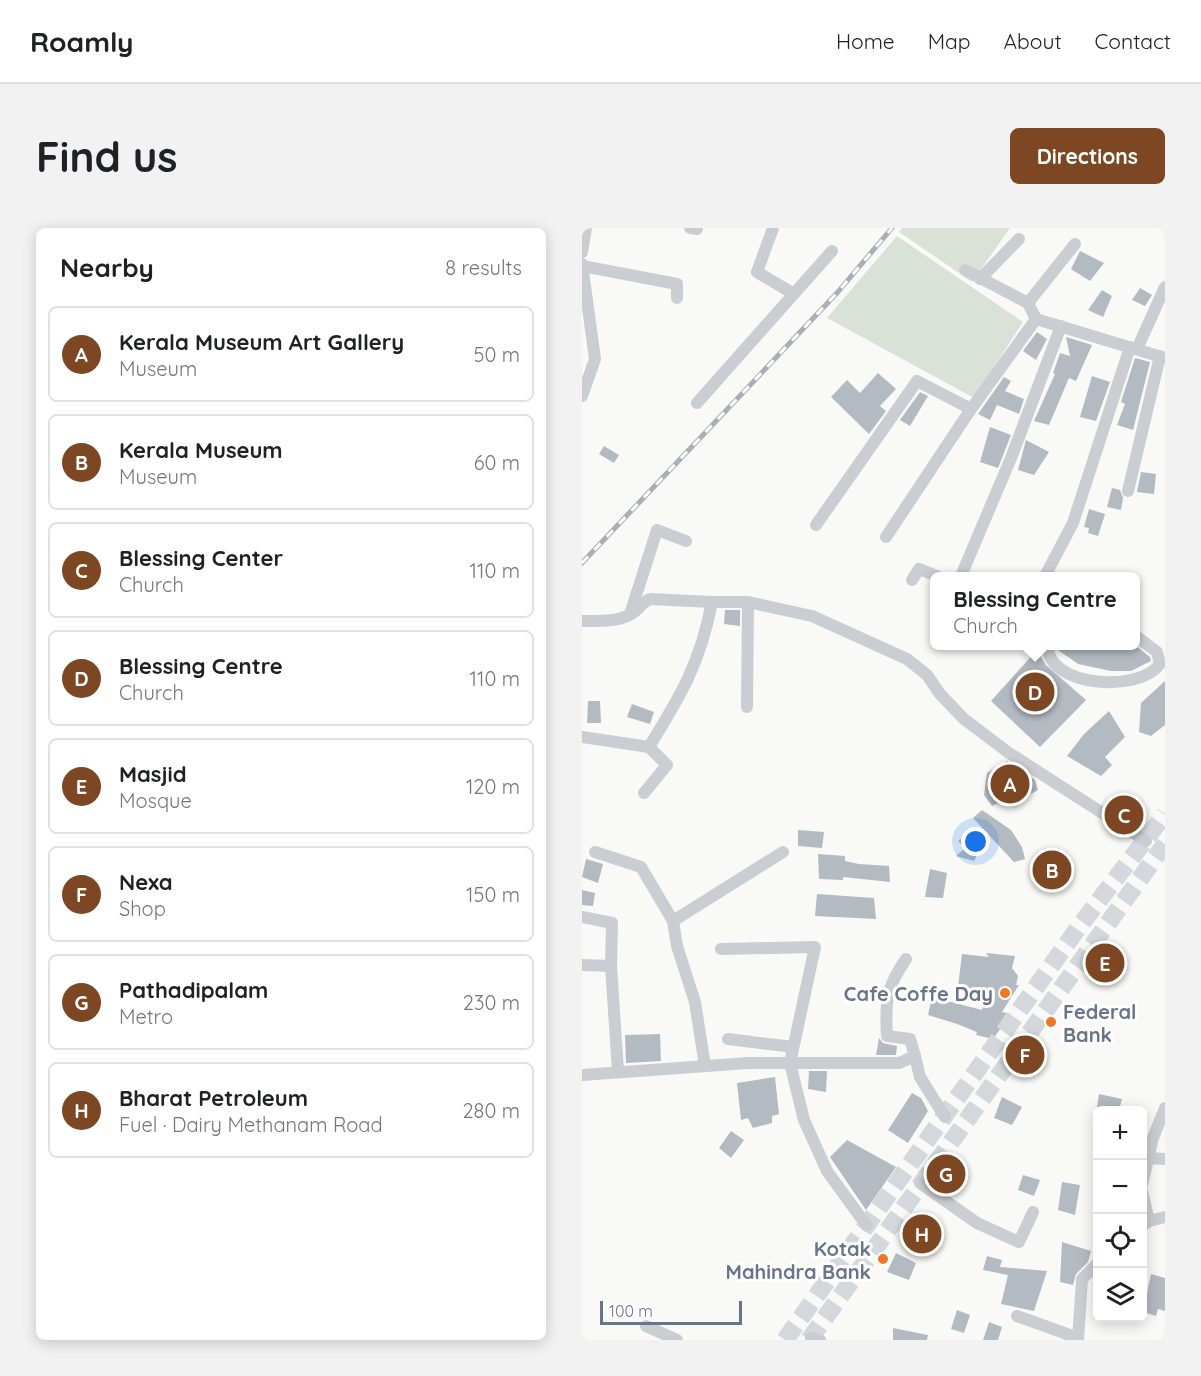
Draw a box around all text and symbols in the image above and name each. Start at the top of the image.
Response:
text: Roamly [30,24,134,59]
text: Home [836,28,895,54]
text: Map [928,28,971,54]
text: About [1004,28,1062,54]
text: Contact [1095,28,1171,54]
button: Directions [1010,128,1165,184]
text: Find us [36,130,178,183]
text: Nearby [60,251,154,284]
text: 8 results [445,255,522,280]
text: Kerala Museum Art Gallery [119,328,404,356]
text: A [75,342,88,367]
text: 50 m [474,342,520,367]
text: Museum [119,356,197,381]
text: Kerala Museum [119,436,283,464]
text: B [75,450,88,475]
text: 60 m [474,450,520,475]
text: Museum [119,464,197,489]
text: Blessing Center [119,544,283,572]
text: C [75,558,88,583]
text: 110 m [470,558,520,583]
text: Church [119,572,184,597]
popup [930,572,1140,650]
text: Blessing Centre [953,585,1117,613]
text: Church [953,613,1018,638]
text: Blessing Centre [119,652,283,680]
text: D [74,666,89,691]
text: 110 m [470,666,520,691]
pin: D [1016,670,1054,714]
text: Church [119,680,184,705]
text: Masjid [119,760,187,788]
pin: A [990,762,1030,806]
text: E [76,774,87,799]
text: 120 m [466,774,520,799]
text: Mosque [119,788,192,813]
pin: C [1104,792,1144,838]
your location [961,827,990,856]
pin: B [1032,848,1072,892]
text: Nexa [119,868,173,896]
text: F [76,882,87,907]
text: 150 m [466,882,520,907]
text: Shop [119,896,166,921]
pin: E [1086,940,1124,986]
text: Pathadipalam [119,976,268,1004]
place label: Cafe Coffe Day [844,981,993,1006]
marker: Cafe Coffe Day [998,986,1012,1000]
text: G [75,990,88,1015]
text: 230 m [463,990,520,1015]
place label: Federal Bank [1063,999,1137,1047]
text: Metro [119,1004,173,1029]
marker: Federal Bank [1044,1015,1058,1029]
pin: F [1006,1032,1044,1078]
text: Bharat Petroleum [119,1084,308,1112]
text: H [74,1098,89,1123]
text: 280 m [463,1098,520,1123]
map controls [1093,1106,1147,1322]
button: + [1093,1106,1147,1160]
text: Fuel · Dairy Methanam Road [119,1112,383,1137]
pin: G [926,1152,966,1196]
button: − [1093,1160,1147,1214]
pin: H [902,1212,942,1256]
button: locate [1093,1214,1147,1268]
place label: Kotak Mahindra Bank [726,1236,871,1284]
marker: Kotak Mahindra Bank [876,1252,890,1266]
button: layers [1093,1268,1147,1322]
scale bar [600,1298,742,1326]
text: 100 m [609,1301,653,1321]

